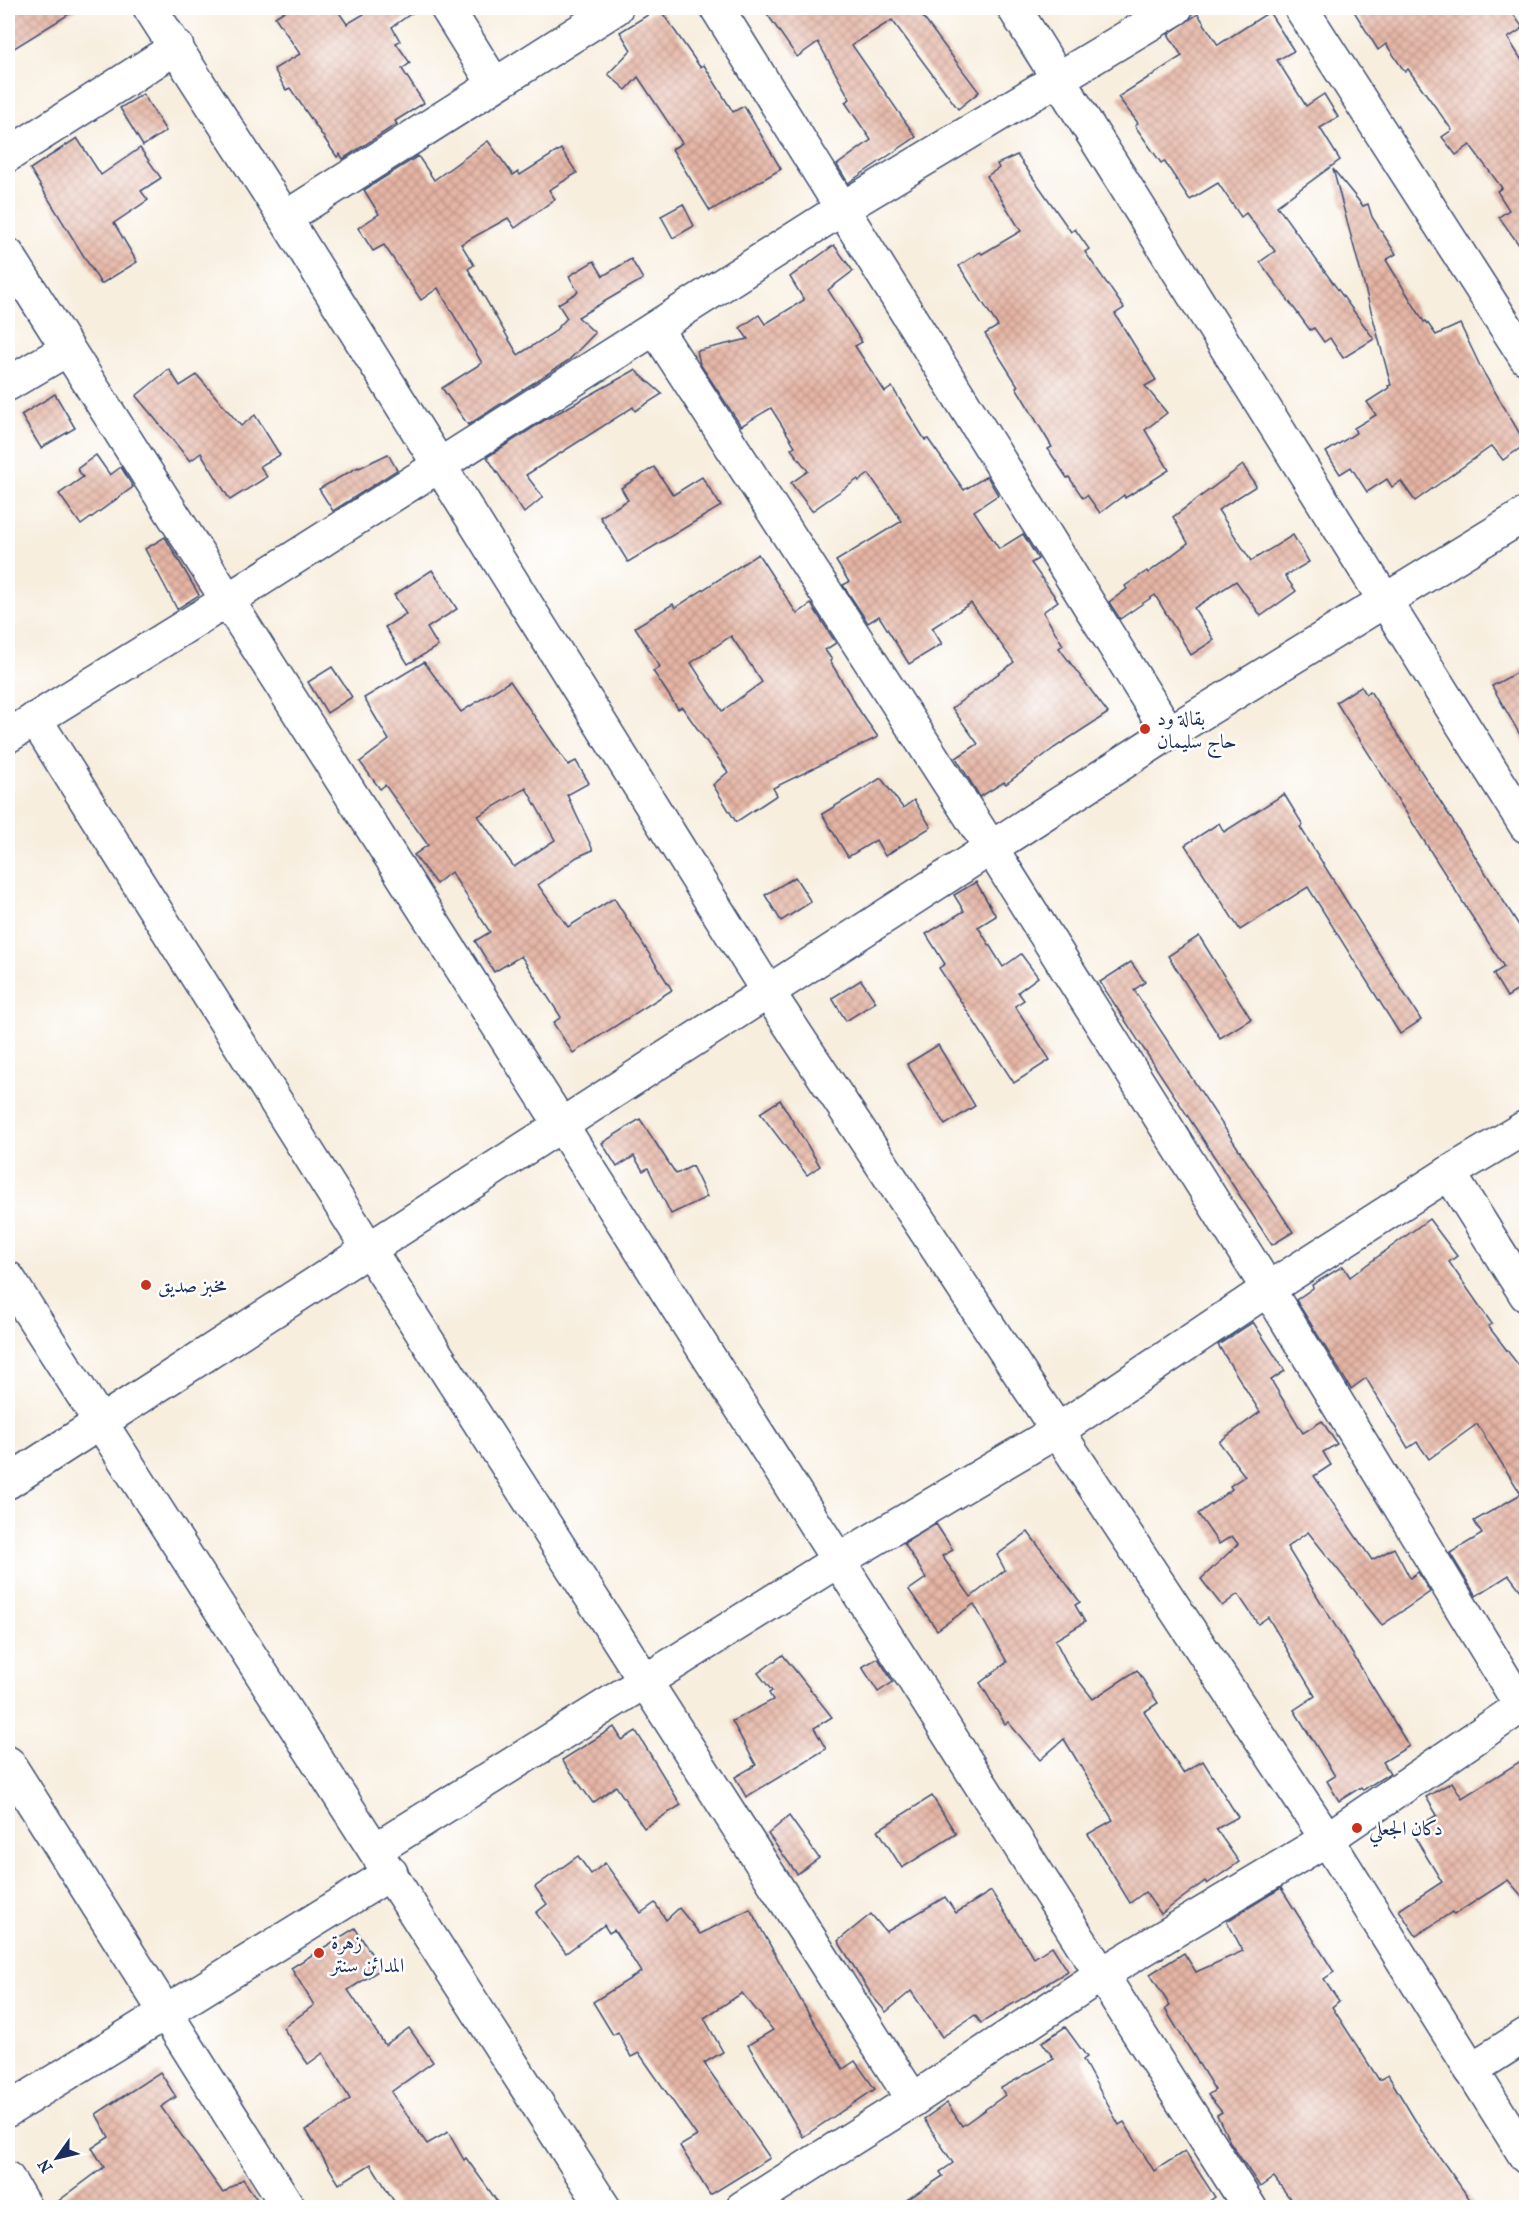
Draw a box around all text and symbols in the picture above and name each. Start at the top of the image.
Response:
place label: بقالة ود حاج سليمان [1157,707,1237,759]
marker: بقالة ود حاج سليمان [1138,722,1152,736]
place label: مخبز صديق [158,1274,227,1298]
marker: مخبز صديق [139,1278,153,1292]
place label: دكان الجعلي [1369,1817,1443,1848]
marker: دكان الجعلي [1350,1821,1364,1835]
place label: زهرة المدائن سنتر [329,1931,404,1977]
marker: زهرة المدائن سنتر [312,1946,326,1960]
north arrow [27,2128,87,2188]
text: N [33,2155,56,2176]

